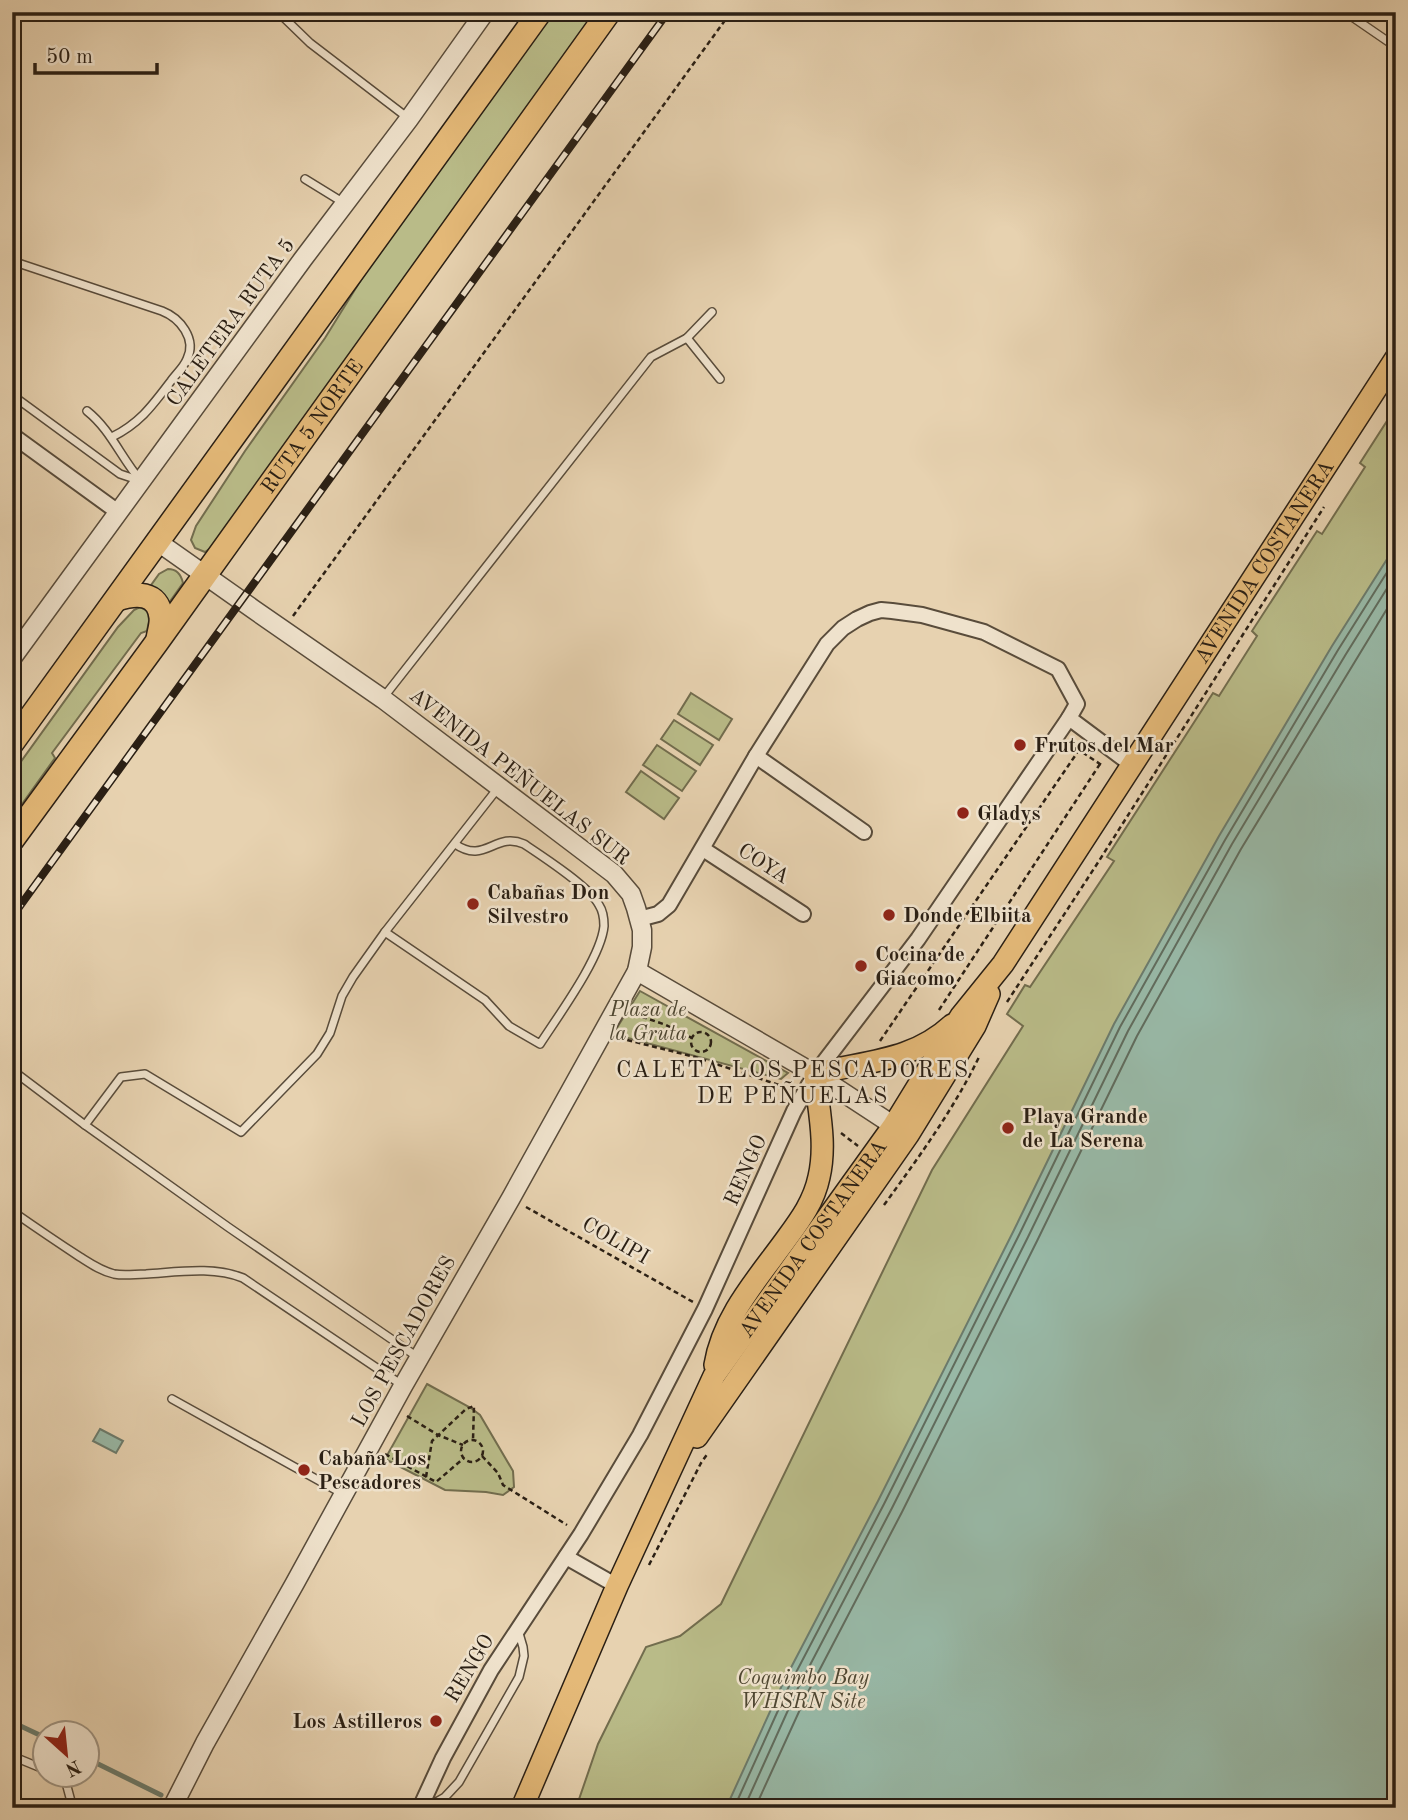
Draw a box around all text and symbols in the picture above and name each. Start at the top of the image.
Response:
scale bar [35,32,158,76]
text: 50 m [46,47,93,68]
street label: CALETERA RUTA 5 [163,235,299,411]
street label: RUTA 5 NORTE [258,356,368,498]
street label: AVENIDA COSTANERA [1192,457,1339,668]
street label: AVENIDA PEÑUELAS SUR [405,681,636,870]
place label: Frutos del Mar [1034,736,1174,757]
marker: Frutos del Mar [1012,737,1028,753]
place label: Gladys [977,804,1041,825]
marker: Gladys [955,805,971,821]
street label: COYA [734,840,793,888]
place label: Cabañas Don Silvestro [487,883,609,928]
marker: Cabañas Don Silvestro [465,896,481,912]
place label: Donde Elbiita [903,906,1032,927]
marker: Donde Elbiita [881,907,897,923]
place label: Cocina de Giacomo [875,945,965,990]
marker: Cocina de Giacomo [853,958,869,974]
park label: Plaza de la Gruta [608,1000,687,1045]
district label: CALETA LOS PESCADORES DE PEÑUELAS [616,1059,970,1108]
place label: Playa Grande de La Serena [1022,1107,1148,1152]
marker: Playa Grande de La Serena [1000,1120,1016,1136]
street label: RENGO [721,1132,771,1209]
street label: AVENIDA COSTANERA [736,1137,892,1342]
street label: COLIPI [578,1214,652,1269]
street label: LOS PESCADORES [349,1253,460,1431]
place label: Cabaña Los Pescadores [318,1449,426,1494]
marker: Cabaña Los Pescadores [296,1462,312,1478]
street label: RENGO [442,1631,499,1707]
park label: Coquimbo Bay WHSRN Site [737,1668,869,1713]
place label: Los Astilleros [292,1712,422,1733]
marker: Los Astilleros [428,1713,444,1729]
north arrow [32,1718,102,1788]
text: N [61,1755,83,1779]

